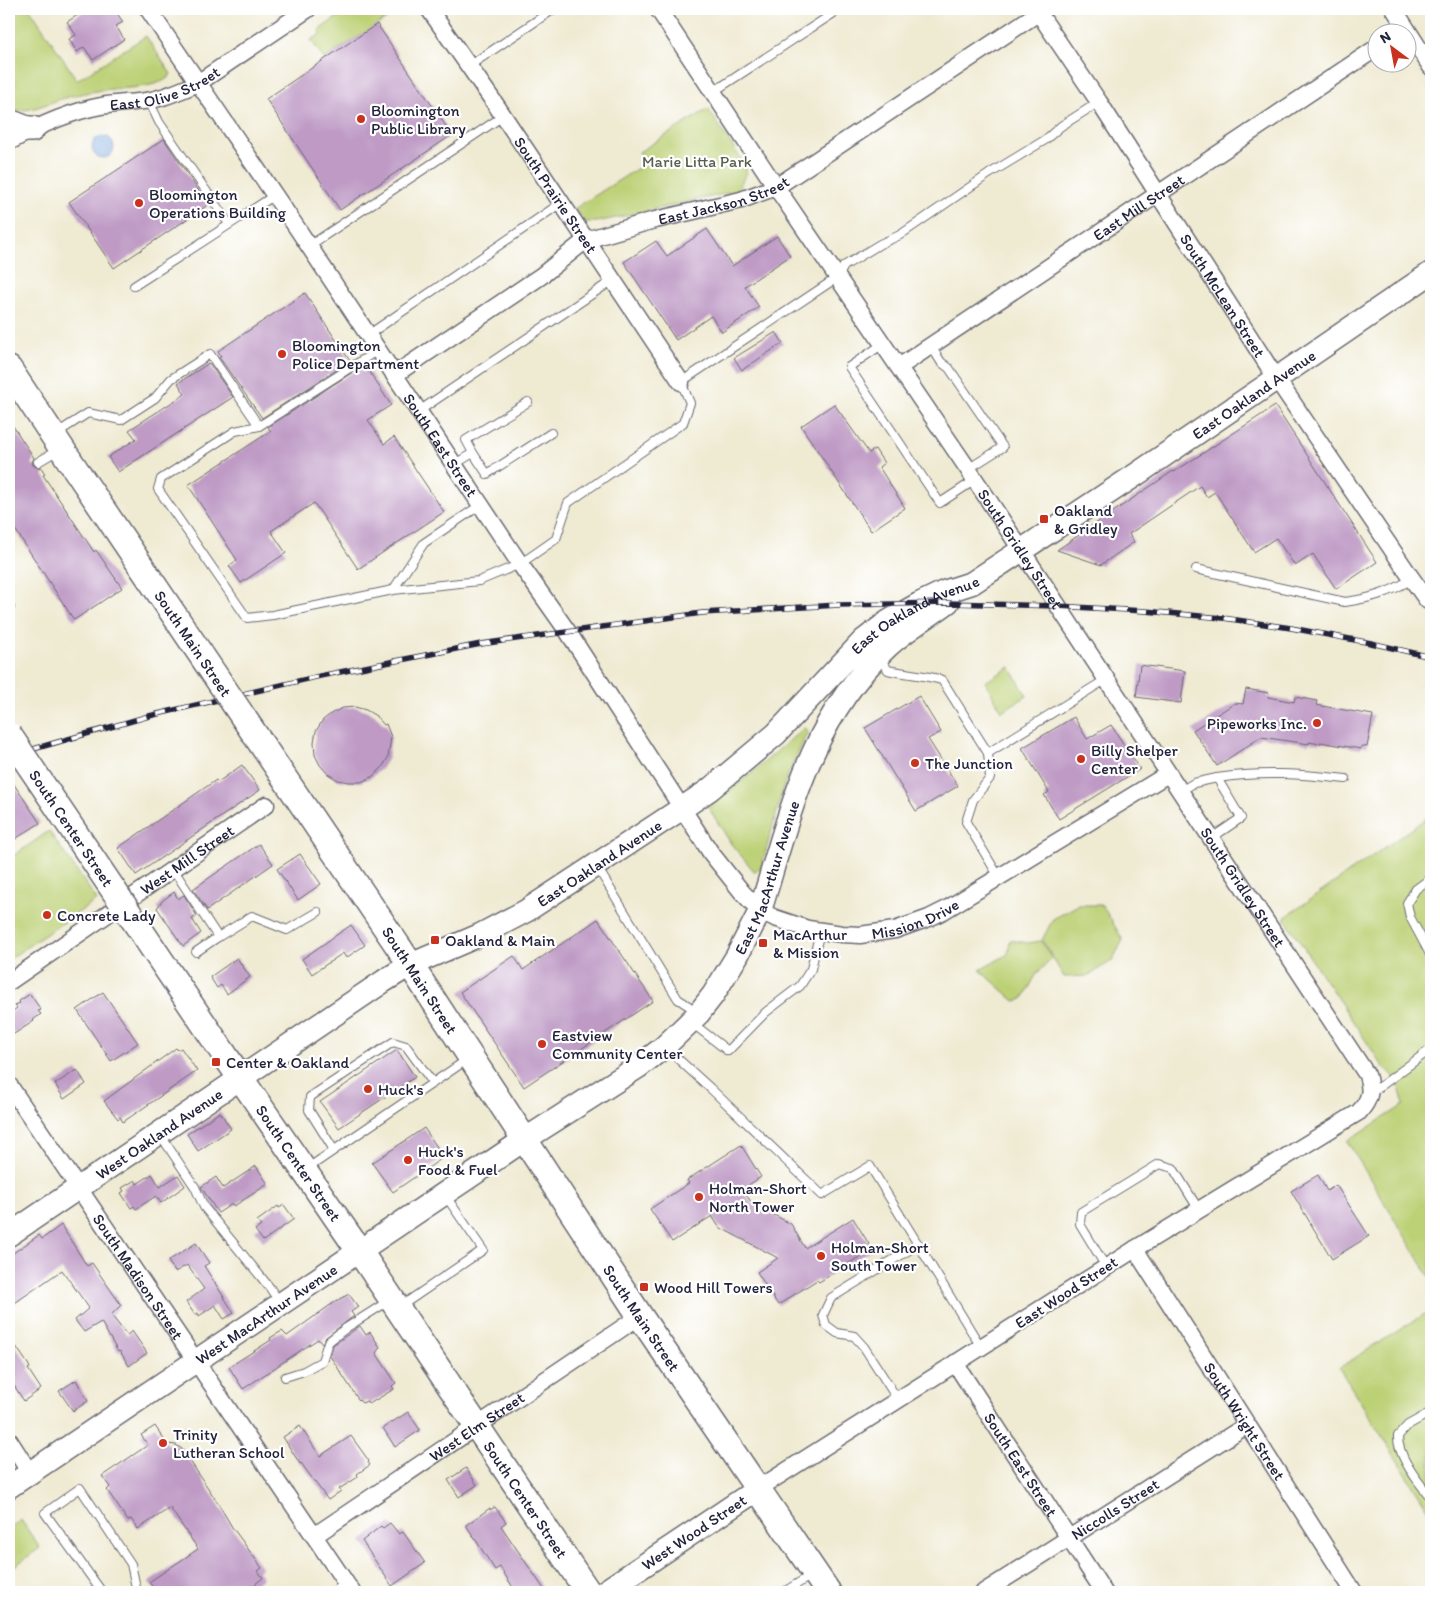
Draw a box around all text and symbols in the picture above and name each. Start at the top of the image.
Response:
north arrow [1368,22,1418,72]
text: N [1377,28,1394,47]
street label: East Olive Street [109,62,224,115]
place label: Bloomington Public Library [371,101,466,138]
marker: Bloomington Public Library [355,113,367,125]
street label: South Prairie Street [510,133,601,257]
park label: Marie Litta Park [642,152,752,171]
street label: East Mill Street [1089,170,1188,245]
street label: East Jackson Street [656,172,793,229]
place label: Bloomington Operations Building [149,185,287,222]
marker: Bloomington Operations Building [133,197,145,209]
street label: South McLean Street [1176,230,1269,361]
place label: Bloomington Police Department [292,336,419,373]
street label: East Oakland Avenue [1189,346,1320,444]
marker: Bloomington Police Department [276,348,288,360]
street label: South East Street [399,390,482,500]
street label: South Gridley Street [974,485,1066,613]
place label: Oakland & Gridley [1054,501,1118,538]
marker: Oakland & Gridley [1038,513,1050,525]
street label: East Oakland Avenue [847,572,983,658]
street label: South Main Street [150,587,235,700]
place label: Pipeworks Inc. [1207,714,1307,733]
marker: Pipeworks Inc. [1311,717,1323,729]
place label: Billy Shelper Center [1091,741,1178,778]
marker: Billy Shelper Center [1075,753,1087,765]
place label: The Junction [925,754,1013,773]
marker: The Junction [909,757,921,769]
street label: South Center Street [25,766,117,890]
street label: East MacArthur Avenue [730,798,804,958]
street label: East Oakland Avenue [533,815,666,911]
street label: West Mill Street [137,821,238,899]
street label: South Gridley Street [1196,823,1289,951]
street label: Mission Drive [870,895,962,943]
place label: Concrete Lady [57,906,156,925]
marker: Concrete Lady [41,909,53,921]
street label: South Main Street [378,923,461,1037]
place label: MacArthur & Mission [773,925,847,962]
place label: Oakland & Main [445,931,555,950]
marker: Oakland & Main [429,934,441,946]
marker: MacArthur & Mission [757,937,769,949]
place label: Eastview Community Center [552,1026,682,1063]
marker: Eastview Community Center [536,1038,548,1050]
place label: Center & Oakland [226,1053,350,1072]
marker: Center & Oakland [210,1056,222,1068]
place label: Huck's [378,1080,424,1099]
marker: Huck's [362,1083,374,1095]
street label: West Oakland Avenue [92,1084,226,1184]
street label: South Center Street [252,1101,345,1225]
place label: Huck's Food & Fuel [418,1142,498,1179]
marker: Huck's Food & Fuel [402,1154,414,1166]
place label: Holman-Short North Tower [709,1179,807,1216]
marker: Holman-Short North Tower [693,1191,705,1203]
street label: South Madison Street [89,1210,187,1343]
place label: Holman-Short South Tower [831,1238,929,1275]
marker: Holman-Short South Tower [815,1250,827,1262]
street label: East Wood Street [1011,1252,1121,1333]
street label: West MacArthur Avenue [192,1260,341,1369]
street label: South Main Street [599,1261,684,1375]
place label: Wood Hill Towers [654,1278,773,1297]
marker: Wood Hill Towers [638,1281,650,1293]
street label: South Wright Street [1200,1359,1289,1484]
street label: West Elm Street [426,1388,528,1466]
street label: South East Street [980,1409,1061,1520]
place label: Trinity Lutheran School [173,1425,285,1462]
marker: Trinity Lutheran School [157,1437,169,1449]
street label: South Center Street [479,1437,571,1562]
street label: Niccolls Street [1068,1474,1163,1544]
street label: West Wood Street [638,1491,750,1574]

